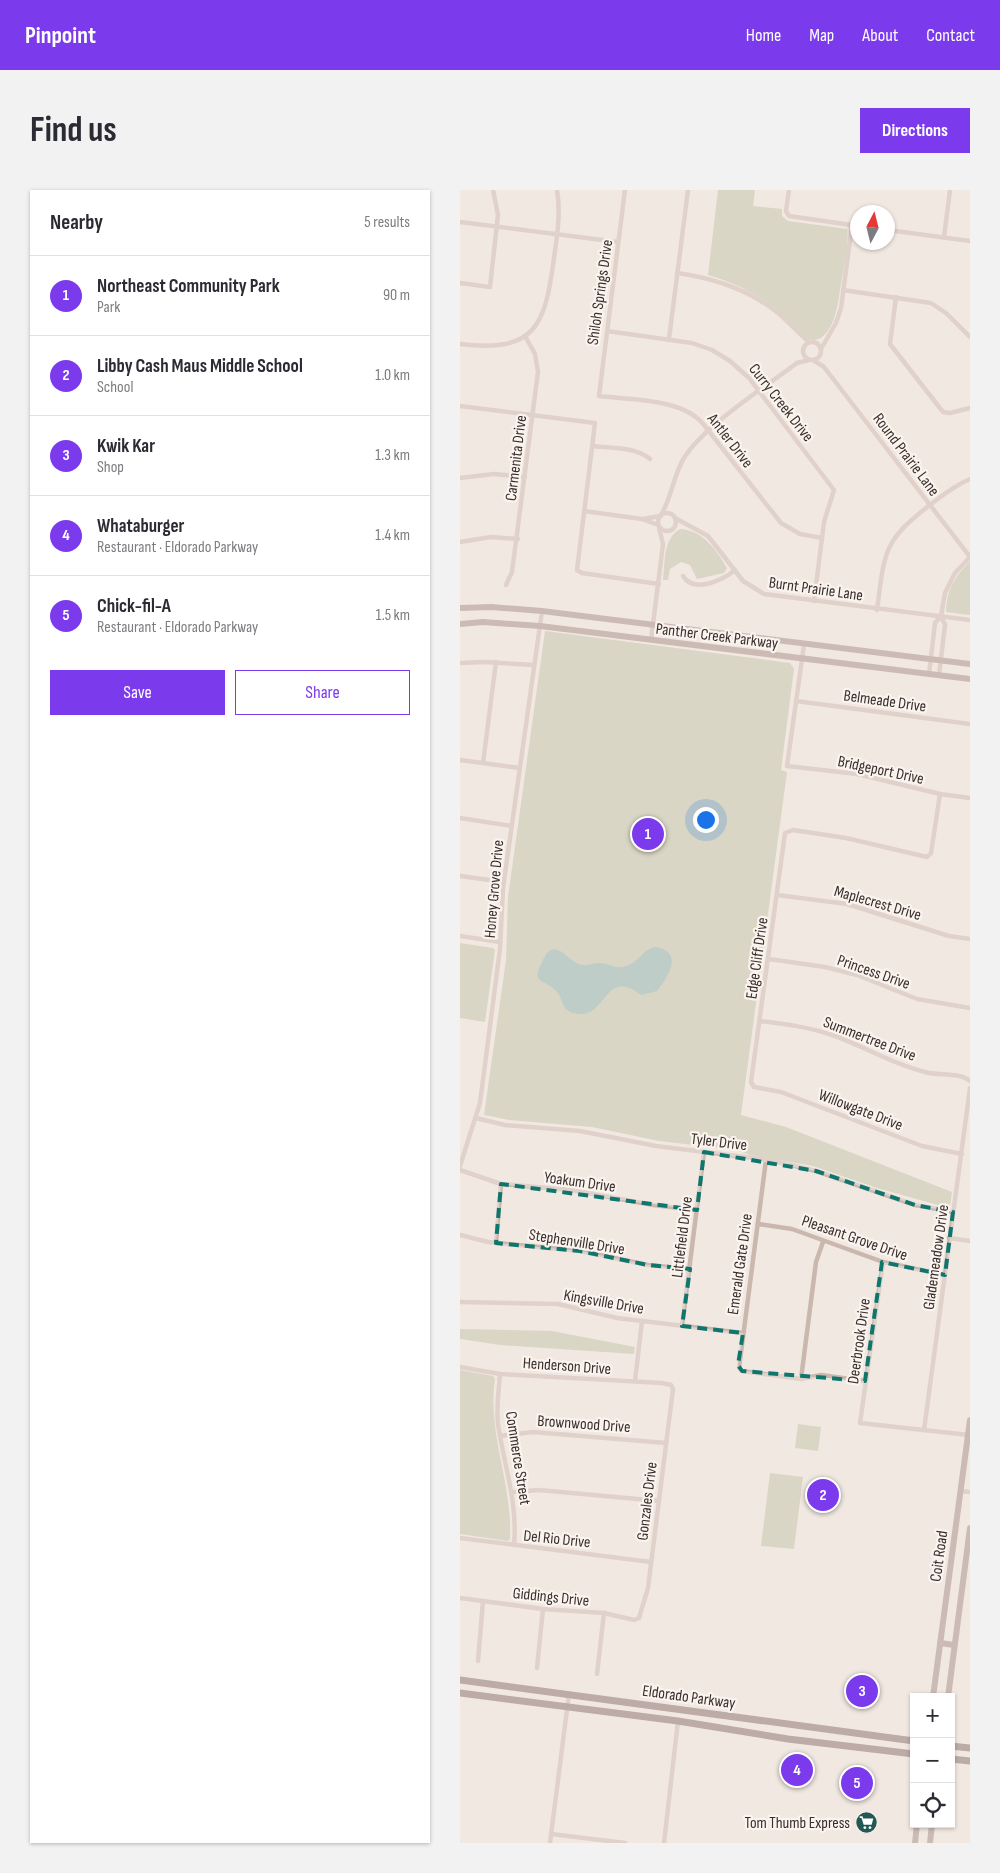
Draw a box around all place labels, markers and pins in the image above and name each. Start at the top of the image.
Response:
pin: 1 [632,815,664,853]
pin: 2 [807,1476,839,1514]
pin: 3 [846,1672,878,1710]
pin: 4 [781,1751,813,1789]
pin: 5 [841,1764,873,1802]
supermarket icon: Tom Thumb Express [854,1810,878,1834]
place label: Tom Thumb Express [744,1814,850,1833]

